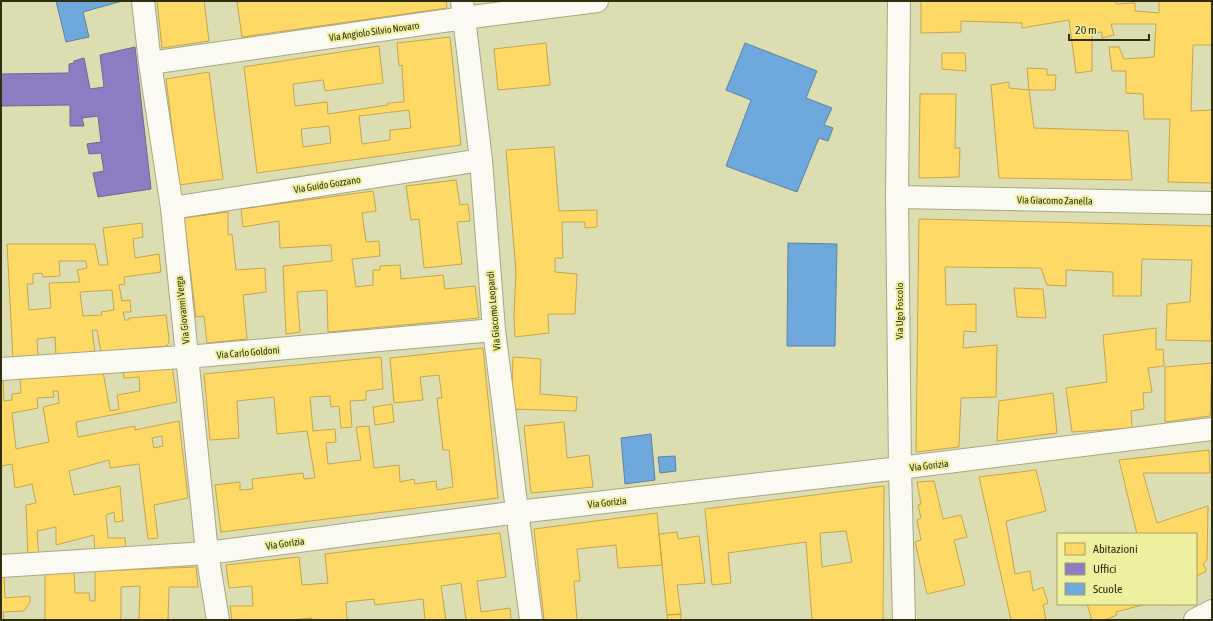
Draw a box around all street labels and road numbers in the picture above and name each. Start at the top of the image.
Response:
street label: Via Angiolo Silvio Novaro [328,20,420,43]
street label: Via Guido Gozzano [293,174,362,195]
street label: Via Giacomo Zanella [1017,194,1093,207]
street label: Via Giacomo Leopardi [485,271,502,351]
street label: Via Giovanni Verga [173,275,192,344]
street label: Via Ugo Foscolo [894,282,905,340]
street label: Via Carlo Goldoni [216,344,280,361]
street label: Via Gorizia [909,458,949,473]
street label: Via Gorizia [587,495,627,510]
street label: Via Gorizia [265,535,305,552]

